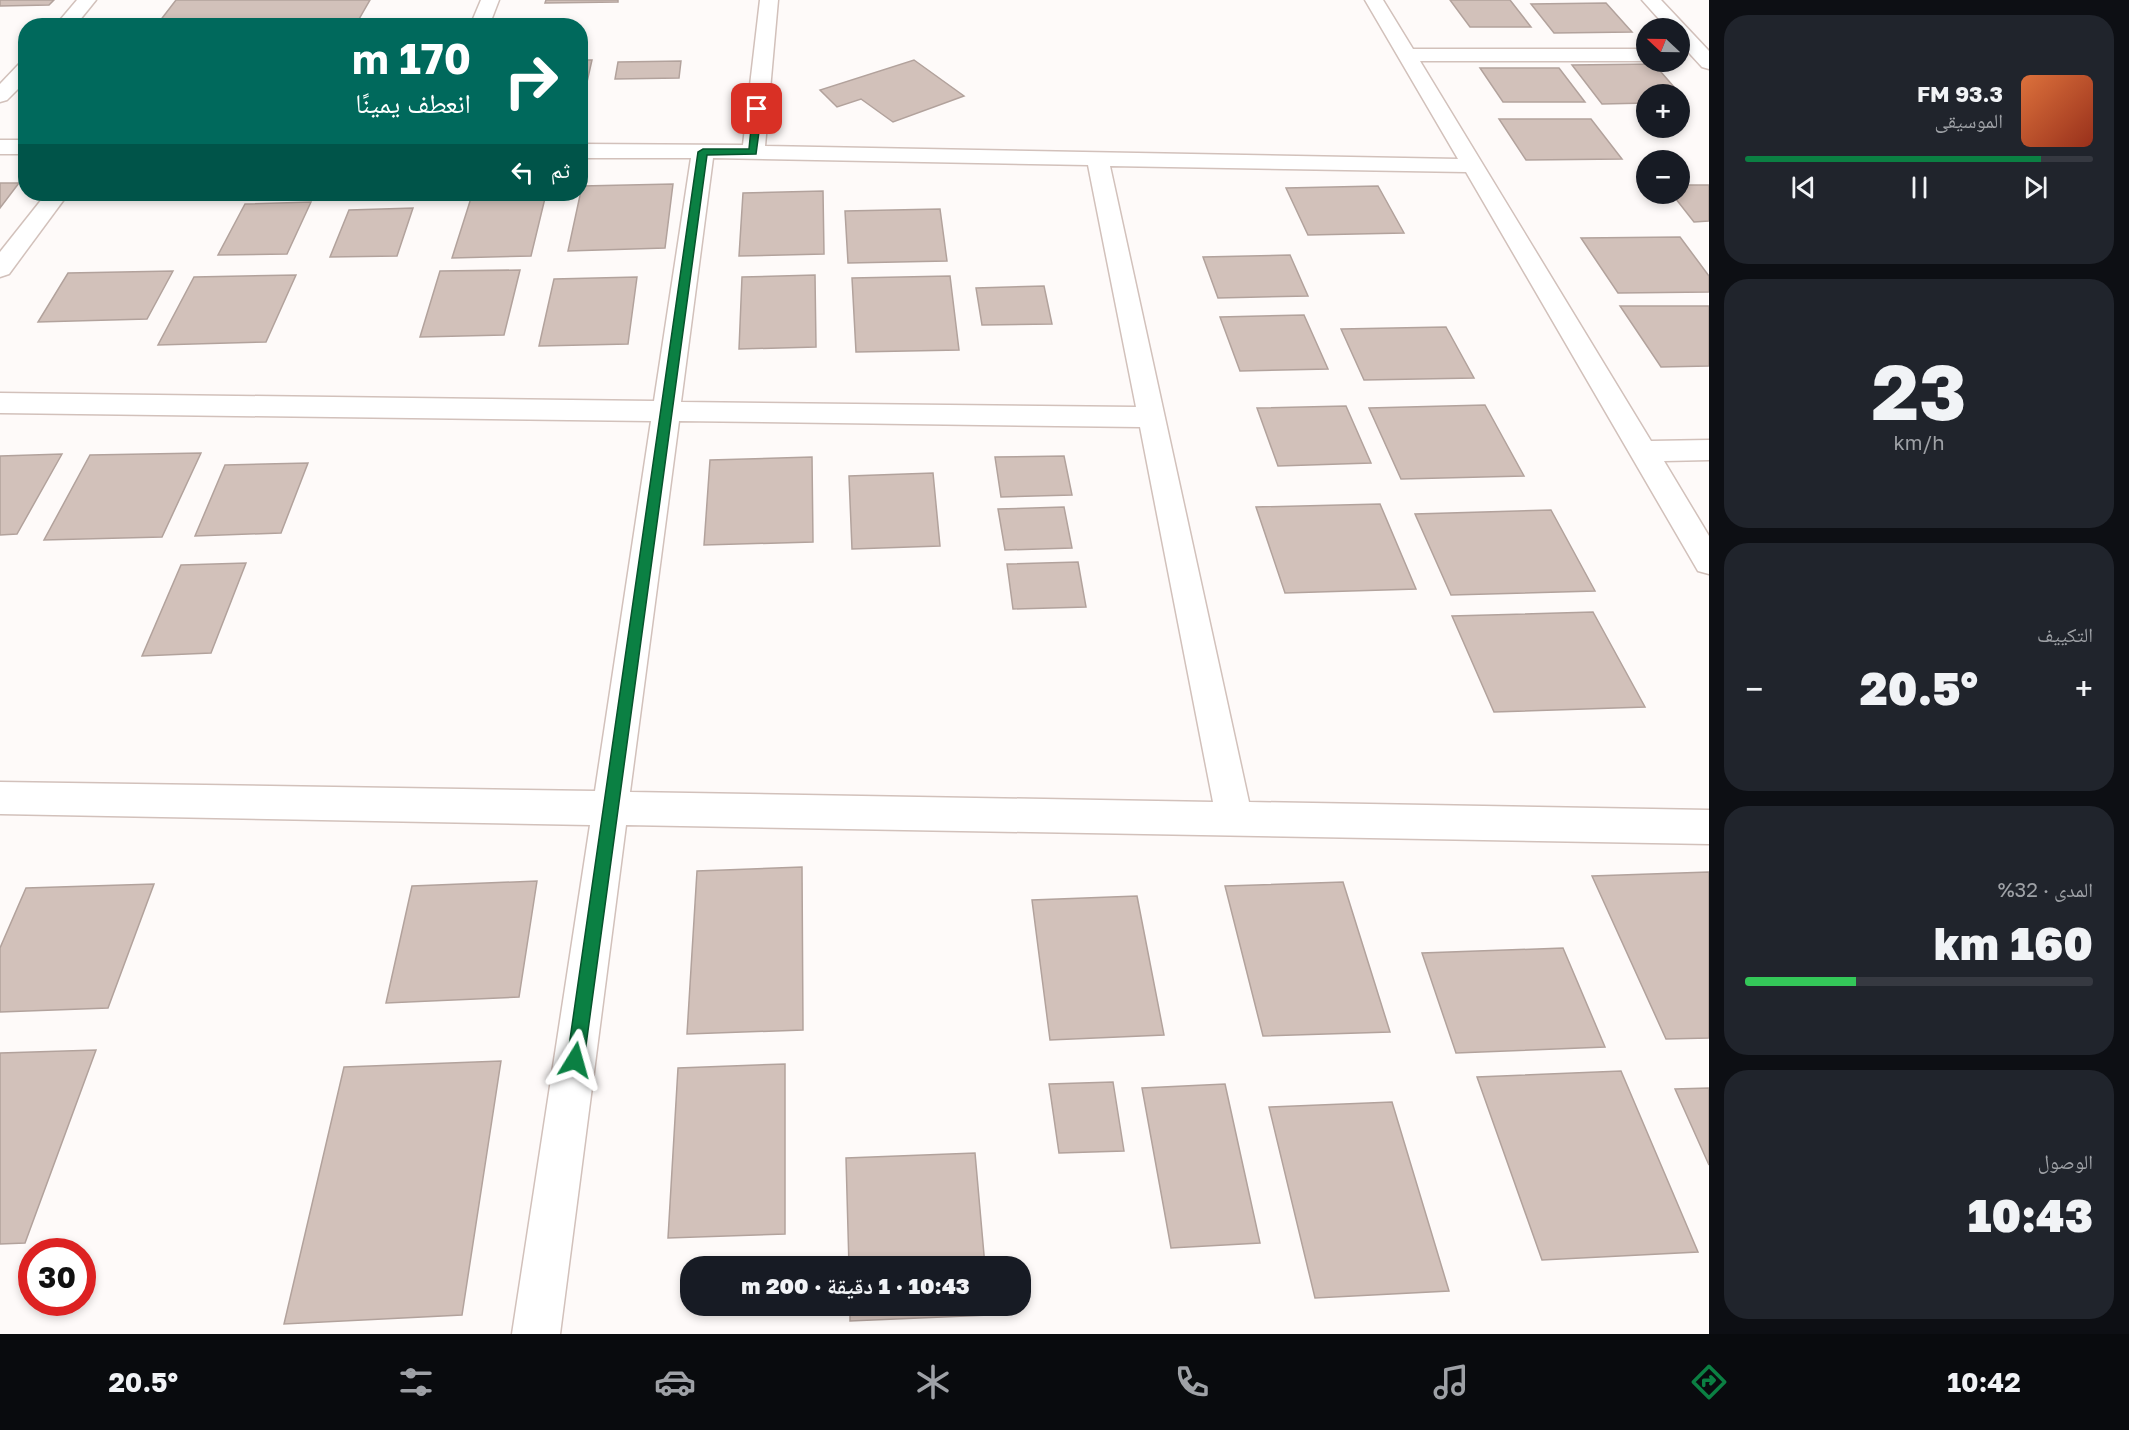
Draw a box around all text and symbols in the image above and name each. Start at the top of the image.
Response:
north arrow [1636,18,1690,72]
map controls [1636,18,1690,204]
text: 170 m [352,33,471,83]
icon: right [492,42,570,120]
text: 93.3 FM [1917,80,2003,107]
pin [731,83,782,134]
button: + [1636,84,1690,138]
text: انعطف يمينًا [355,87,471,119]
icon: arrive [740,92,773,125]
text: الموسيقى [1935,108,2003,132]
button: − [1636,150,1690,204]
icon: left [506,156,539,189]
text: ثم [551,156,570,183]
icon: previous [1787,171,1820,204]
icon: pause [1903,171,1936,204]
icon: next [2019,171,2052,204]
text: 23 [1871,344,1967,437]
text: km/h [1894,430,1944,454]
text: التكييف [2037,622,2093,646]
text: 20.5° [1860,661,1978,715]
text: − [1745,669,1763,708]
text: + [2075,669,2093,708]
text: المدى · 32% [1998,877,2093,901]
text: 160 km [1934,916,2093,970]
position arrow [543,1028,607,1092]
text: الوصول [2038,1149,2093,1173]
text: 10:43 [1968,1188,2093,1242]
speed limit sign: 30 [18,1238,96,1316]
text: 10:43 · 1 دقيقة · 200 m [741,1272,970,1299]
icon: filters [395,1361,437,1403]
icon: car [654,1361,696,1403]
icon: climate [912,1361,954,1403]
icon: phone [1171,1361,1213,1403]
icon: music [1430,1361,1472,1403]
icon: directions [1688,1361,1730,1403]
text: 20.5° [108,1366,178,1398]
text: 10:42 [1947,1366,2021,1398]

